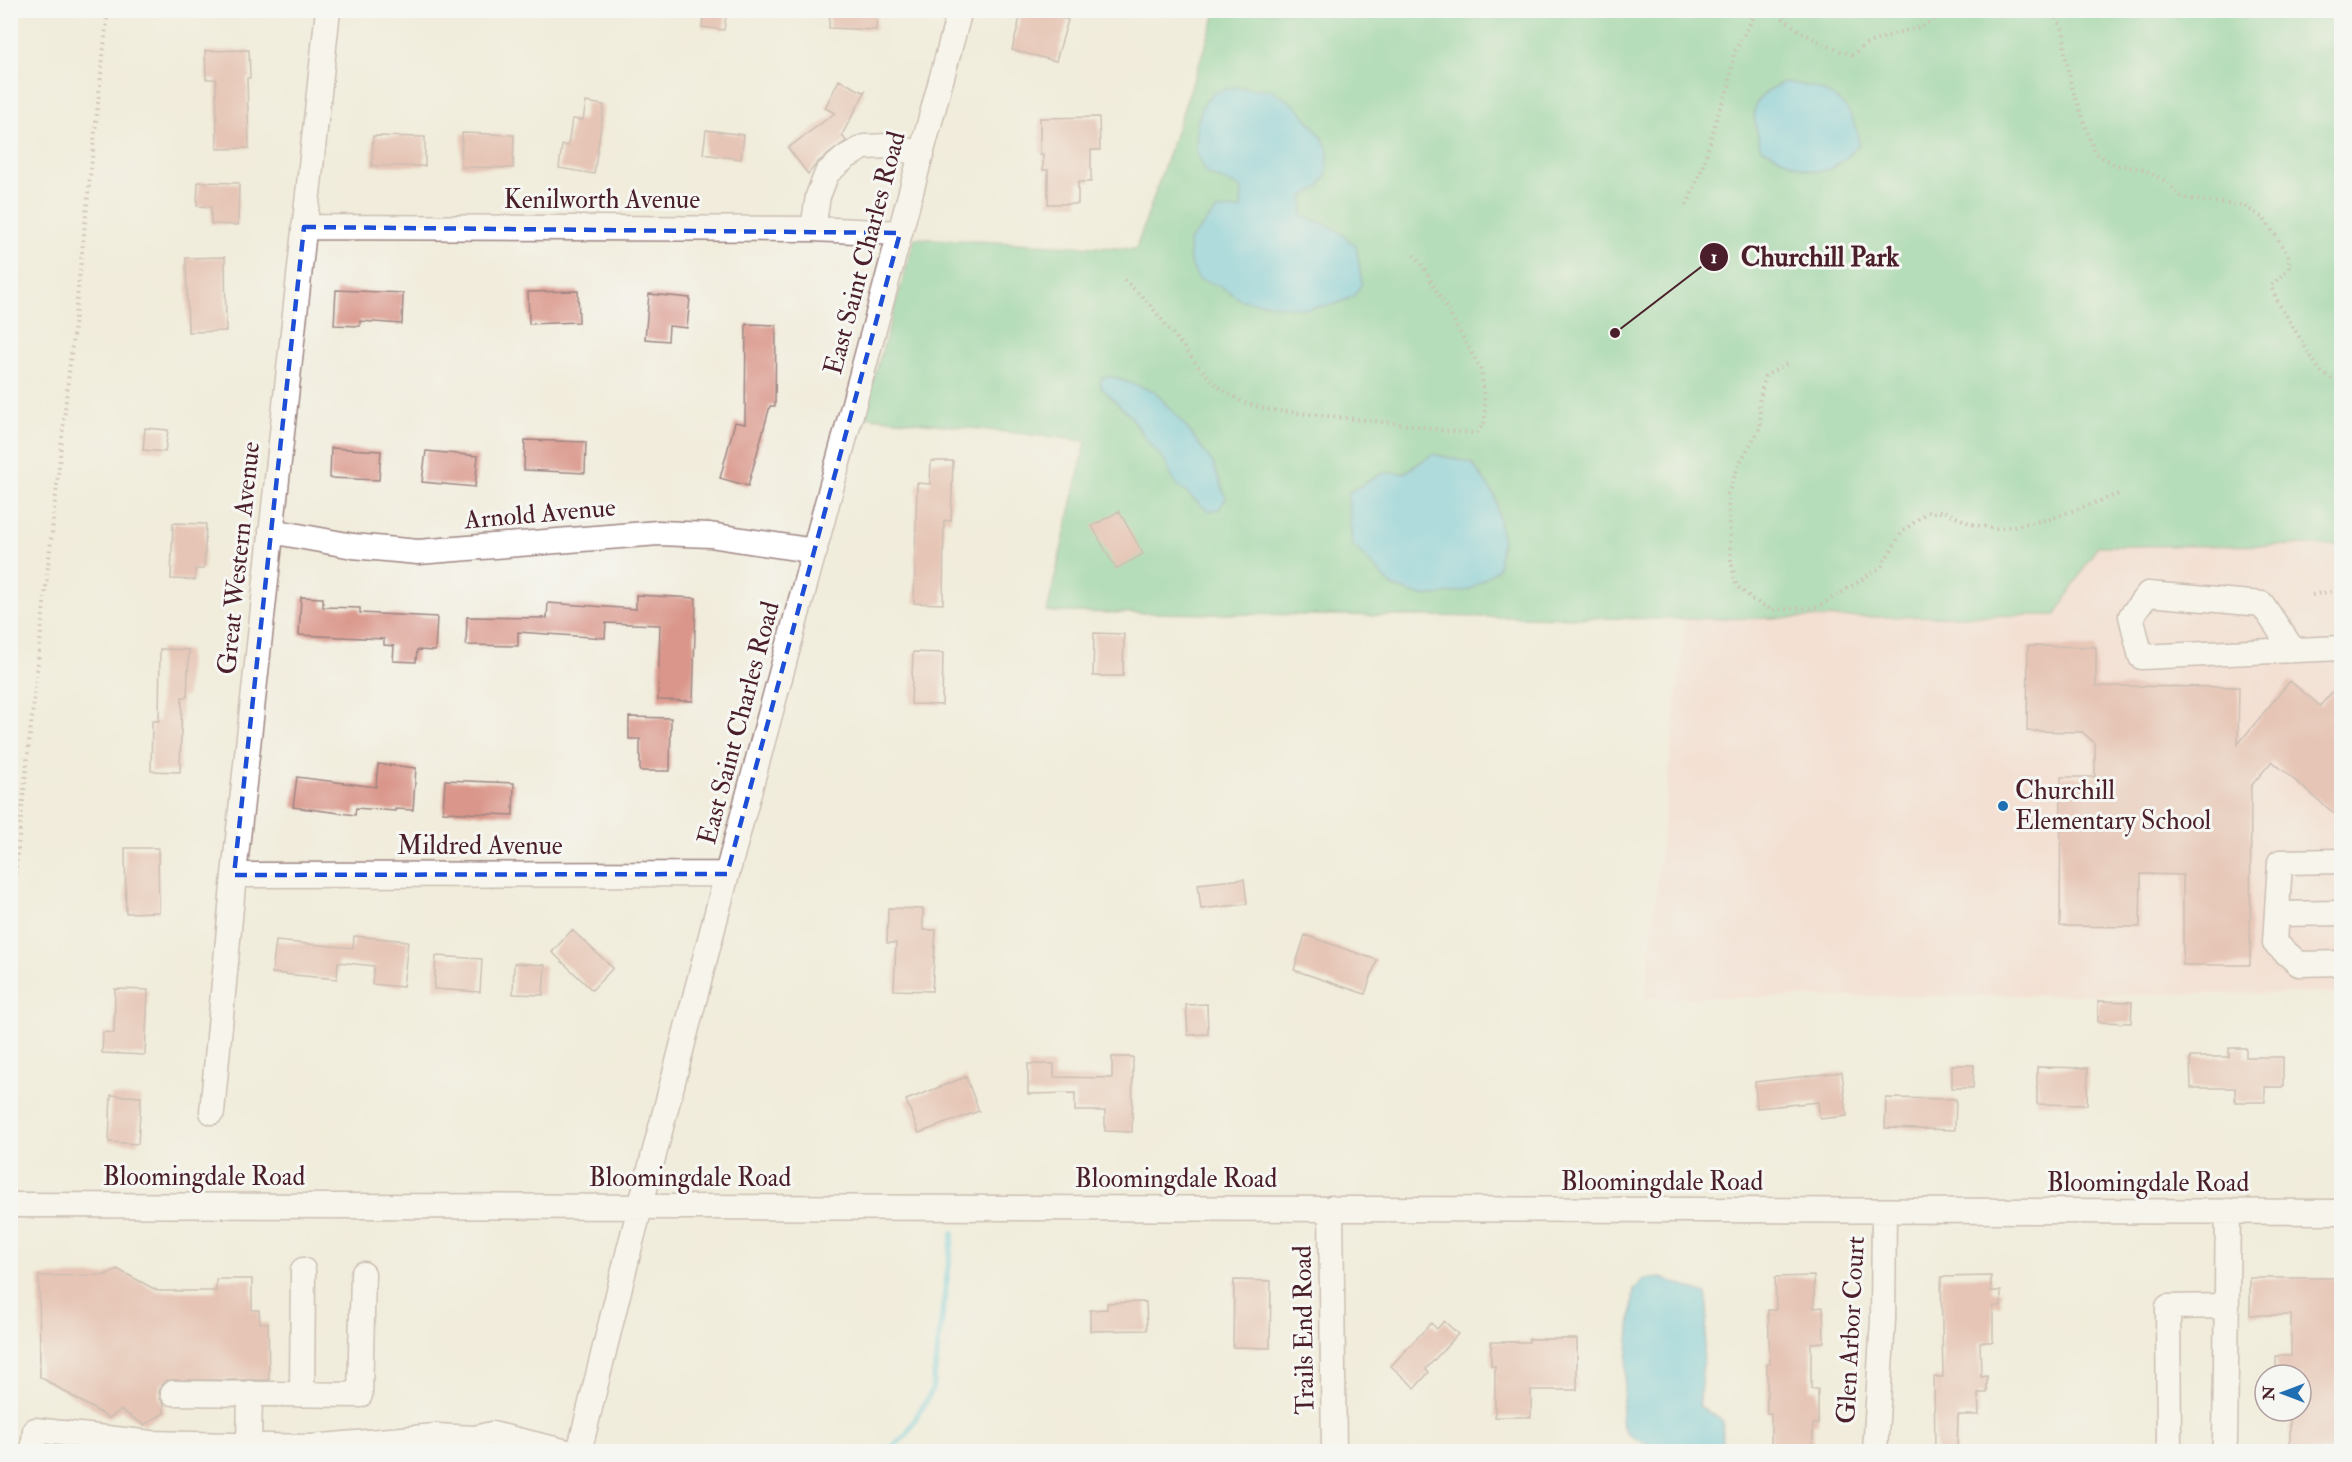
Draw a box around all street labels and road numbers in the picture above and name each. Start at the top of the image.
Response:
street label: East Saint Charles Road [817,128,913,378]
street label: Kenilworth Avenue [504,184,700,216]
street label: Great Western Avenue [211,440,267,676]
street label: Arnold Avenue [462,491,617,537]
street label: East Saint Charles Road [691,598,787,848]
street label: Mildred Avenue [397,830,563,862]
street label: Bloomingdale Road [103,1161,305,1193]
street label: Bloomingdale Road [589,1162,791,1194]
street label: Bloomingdale Road [1075,1163,1277,1195]
street label: Bloomingdale Road [1561,1166,1763,1198]
street label: Bloomingdale Road [2047,1167,2249,1199]
street label: Glen Arbor Court [1830,1235,1872,1425]
street label: Trails End Road [1287,1245,1321,1415]

